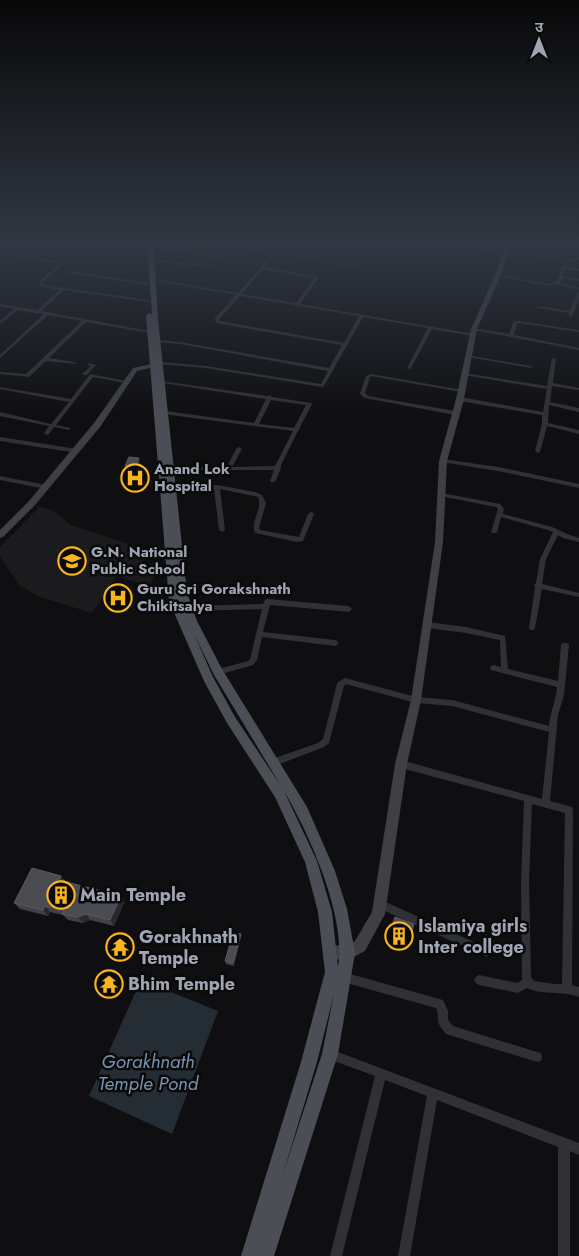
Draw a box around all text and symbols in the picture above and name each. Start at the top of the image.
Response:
north arrow [514,15,564,65]
text: उ [535,17,544,37]
place label: Anand Lok Hospital [153,458,230,497]
hospital icon: Anand Lok Hospital [120,463,150,493]
place label: G.N. National Public School [91,541,187,580]
school or university icon: G.N. National Public School [57,546,87,576]
place label: Guru Sri Gorakshnath Chikitsalya [137,578,291,617]
hospital icon: Guru Sri Gorakshnath Chikitsalya [103,583,133,613]
building icon: Main Temple [46,880,76,910]
place label: Main Temple [80,882,186,908]
place label: Islamiya girls Inter college [418,913,527,960]
building icon: Islamiya girls Inter college [384,921,414,951]
place label: Gorakhnath Temple [139,924,238,971]
temple icon: Gorakhnath Temple [105,932,135,962]
temple icon: Bhim Temple [94,969,124,999]
place label: Bhim Temple [128,971,235,997]
water label: Gorakhnath Temple Pond [98,1048,200,1097]

